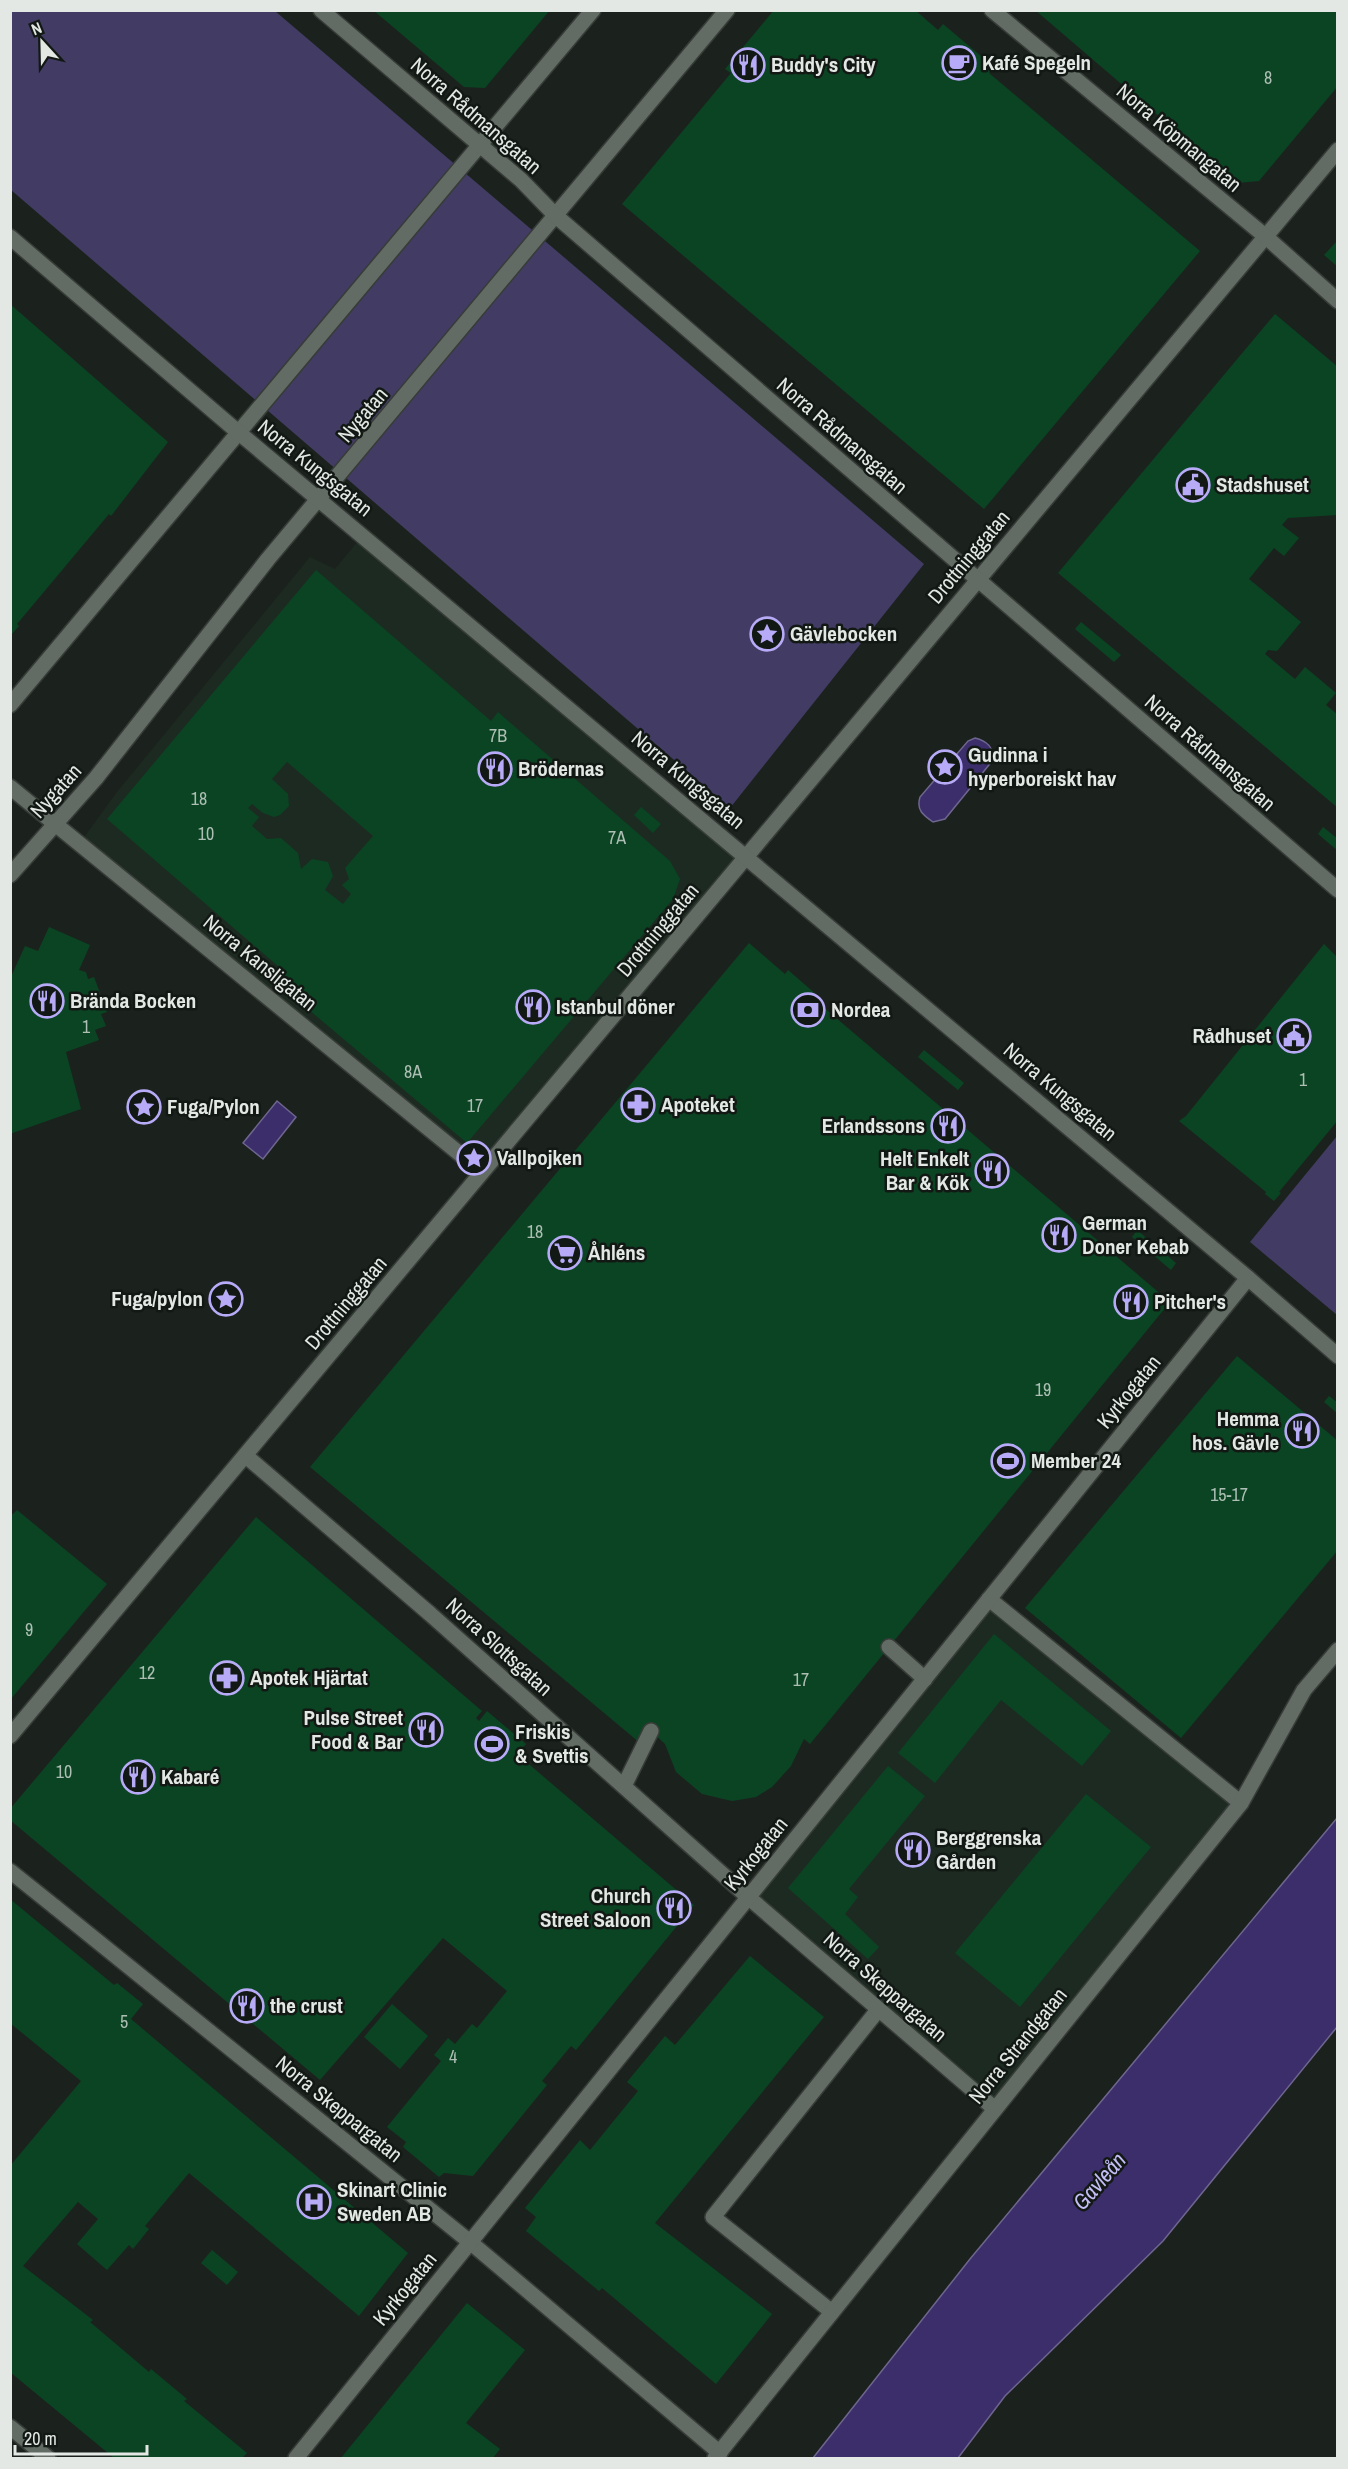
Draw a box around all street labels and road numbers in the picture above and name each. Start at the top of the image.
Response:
street label: Norra Rådmansgatan [405,51,548,181]
street label: Norra Köpmangatan [1111,77,1248,199]
street label: Norra Rådmansgatan [771,371,914,501]
street label: Nygatan [331,381,394,449]
street label: Norra Kungsgatan [252,412,379,523]
street label: Drottninggatan [921,504,1016,610]
street label: Norra Rådmansgatan [1139,688,1282,818]
street label: Norra Kungsgatan [625,724,751,836]
street label: Nygatan [23,757,88,824]
street label: Drottninggatan [610,877,705,983]
street label: Norra Kansligatan [197,908,323,1018]
street label: Norra Kungsgatan [997,1036,1123,1148]
street label: Drottninggatan [298,1250,393,1356]
street label: Kyrkogatan [1090,1349,1167,1435]
street label: Norra Slottsgatan [440,1591,559,1702]
street label: Kyrkogatan [717,1811,794,1897]
street label: Norra Skeppargatan [817,1925,953,2048]
street label: Norra Strandgatan [962,1982,1073,2110]
street label: Norra Skeppargatan [270,2049,409,2169]
street label: Kyrkogatan [366,2246,443,2332]

